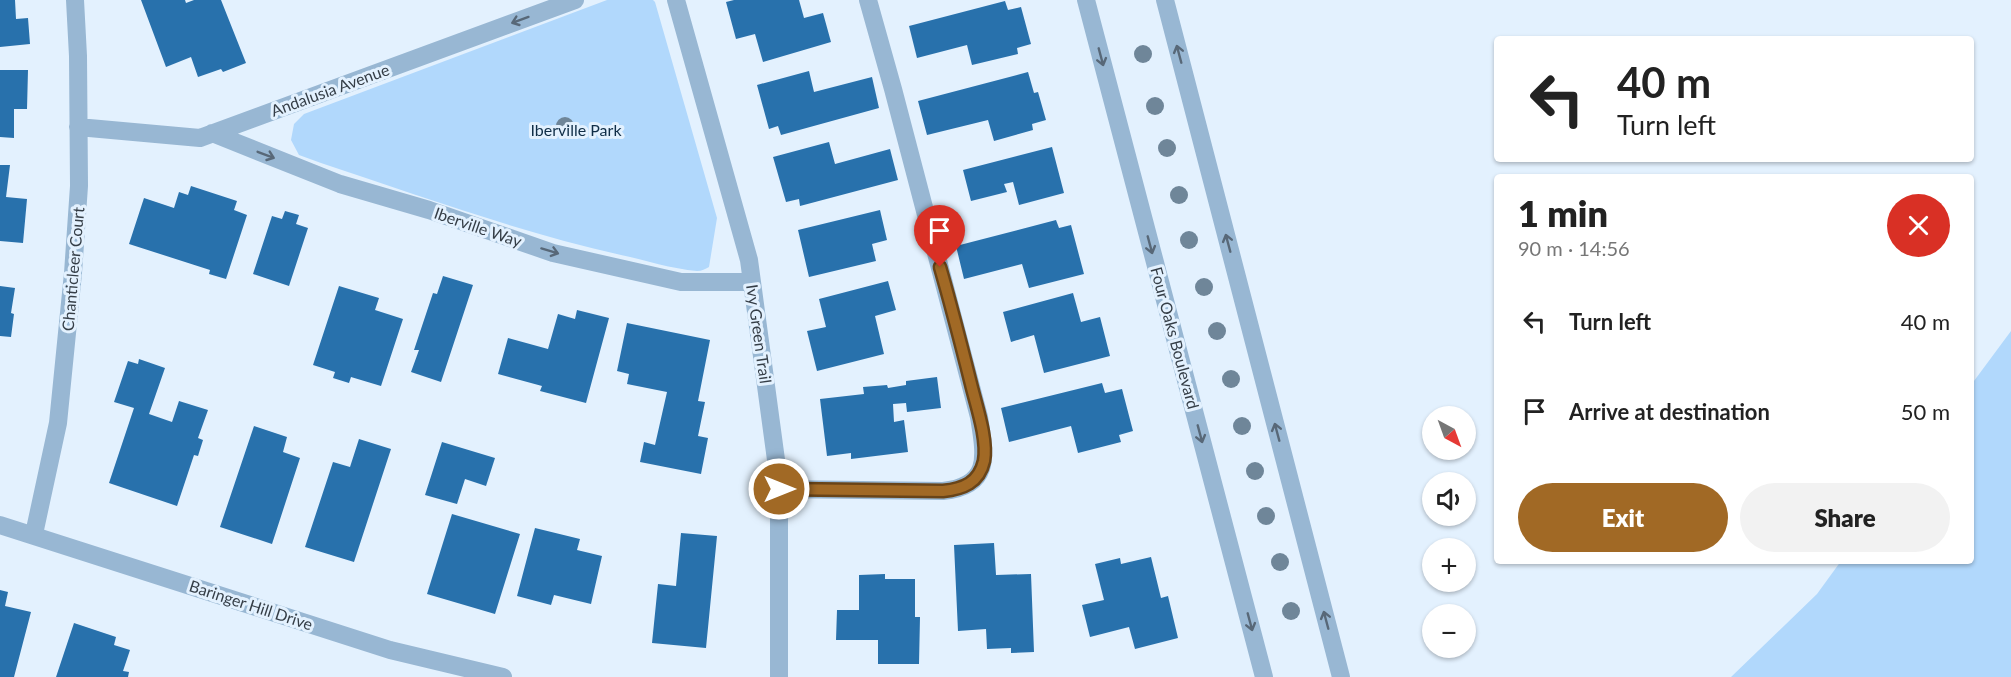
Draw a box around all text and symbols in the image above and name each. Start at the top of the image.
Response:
one-way arrow [511,16,530,27]
one-way arrow [1173,45,1184,64]
one-way arrow [1096,47,1107,66]
text: 40 m [1617,57,1711,107]
street label: Andalusia Avenue [268,59,392,120]
icon: left [1518,60,1596,138]
text: Turn left [1617,108,1716,141]
park label: Iberville Park [530,120,622,139]
one-way arrow [256,150,275,161]
text: 1 min [1518,191,1608,235]
button: close [1887,194,1950,257]
street label: Iberville Way [432,203,525,251]
pin [914,205,965,267]
street label: Chanticleer Court [58,206,87,332]
icon: arrive [923,214,956,247]
one-way arrow [1222,234,1234,253]
one-way arrow [1145,235,1157,254]
text: 90 m · 14:56 [1518,236,1630,260]
one-way arrow [540,247,559,258]
street label: Four Oaks Boulevard [1147,265,1204,411]
street label: Ivy Green Trail [743,283,776,385]
icon: left [1518,305,1551,338]
text: Turn left [1569,308,1651,335]
text: 40 m [1901,308,1950,335]
icon: arrive [1518,395,1551,428]
text: Arrive at destination [1569,398,1770,425]
text: 50 m [1901,398,1950,425]
north arrow [1422,406,1476,460]
map controls [1422,406,1476,658]
one-way arrow [1271,423,1283,442]
one-way arrow [1195,424,1206,443]
position arrow [747,457,811,521]
button: sound [1422,472,1476,526]
button: Exit [1518,483,1728,552]
button: Share [1740,483,1950,552]
button: + [1422,538,1476,592]
street label: Baringer Hill Drive [187,576,315,633]
button: − [1422,604,1476,658]
one-way arrow [1320,611,1332,630]
one-way arrow [1244,613,1256,632]

